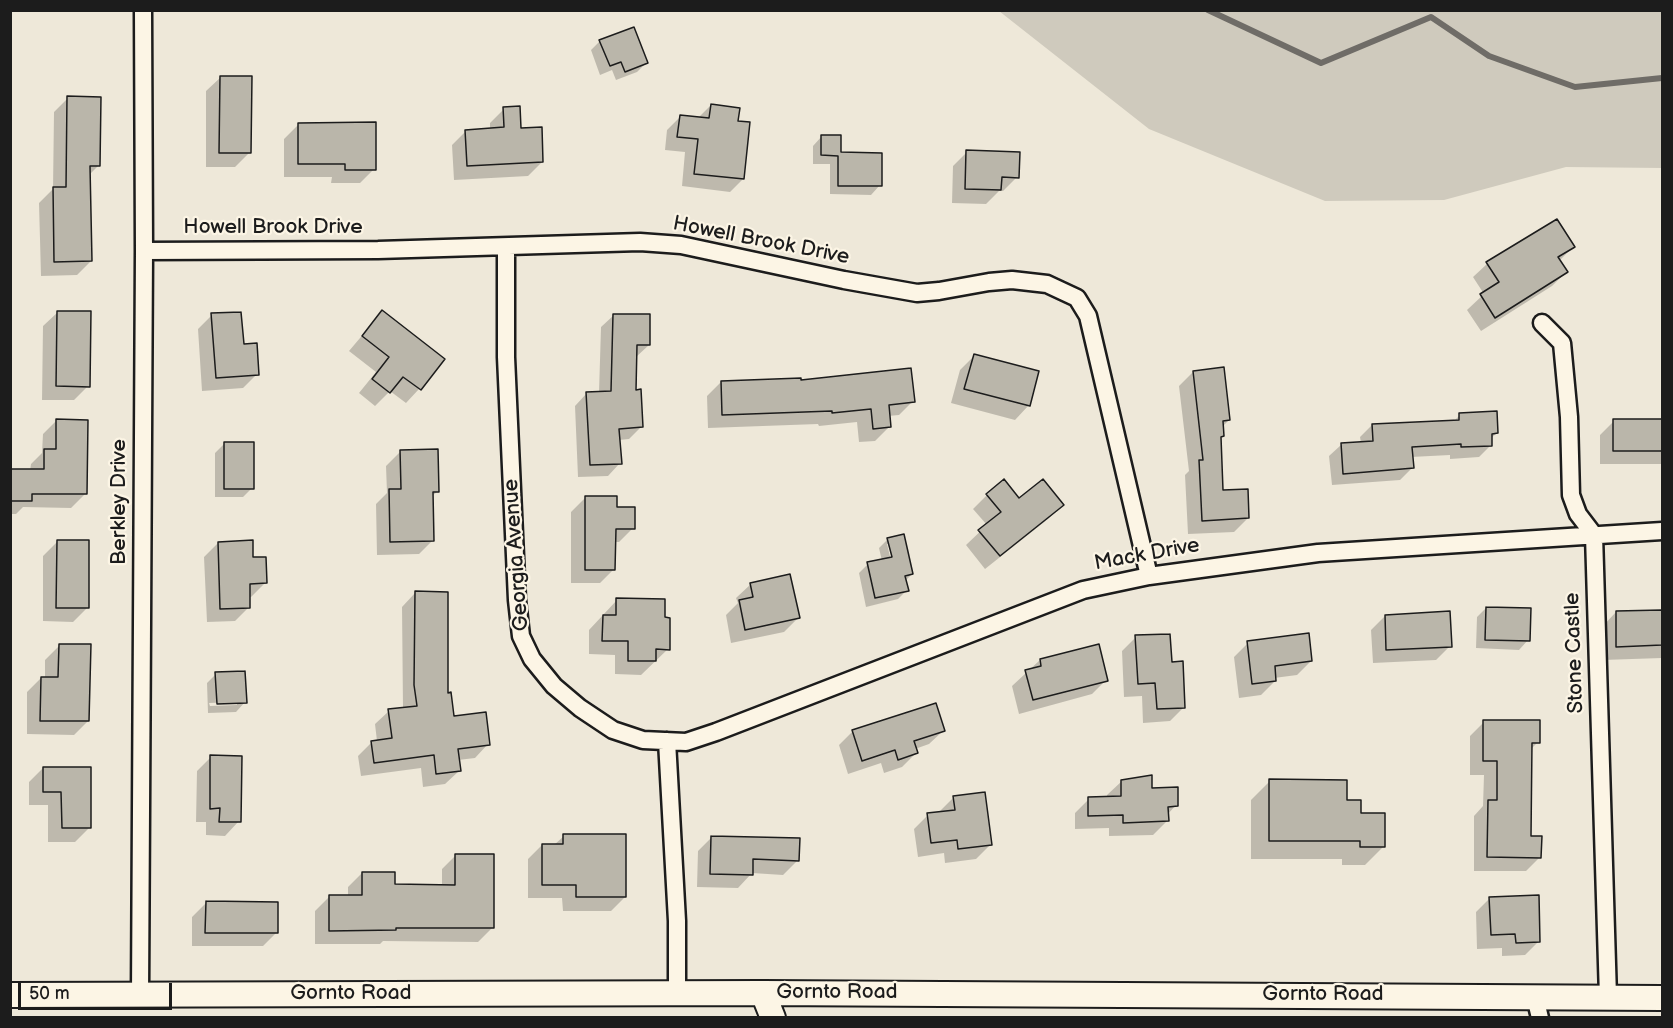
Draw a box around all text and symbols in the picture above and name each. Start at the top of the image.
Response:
street label: Howell Brook Drive [671,212,851,270]
street label: Howell Brook Drive [183,215,363,241]
street label: Berkley Drive [107,439,133,565]
street label: Georgia Avenue [499,478,535,632]
street label: Mack Drive [1092,533,1202,577]
street label: Stone Castle [1560,592,1590,714]
scale bar [21,971,176,1009]
street label: Gornto Road [776,980,898,1006]
street label: Gornto Road [290,981,412,1007]
street label: Gornto Road [1262,982,1384,1008]
text: 50 m [29,983,70,1004]

